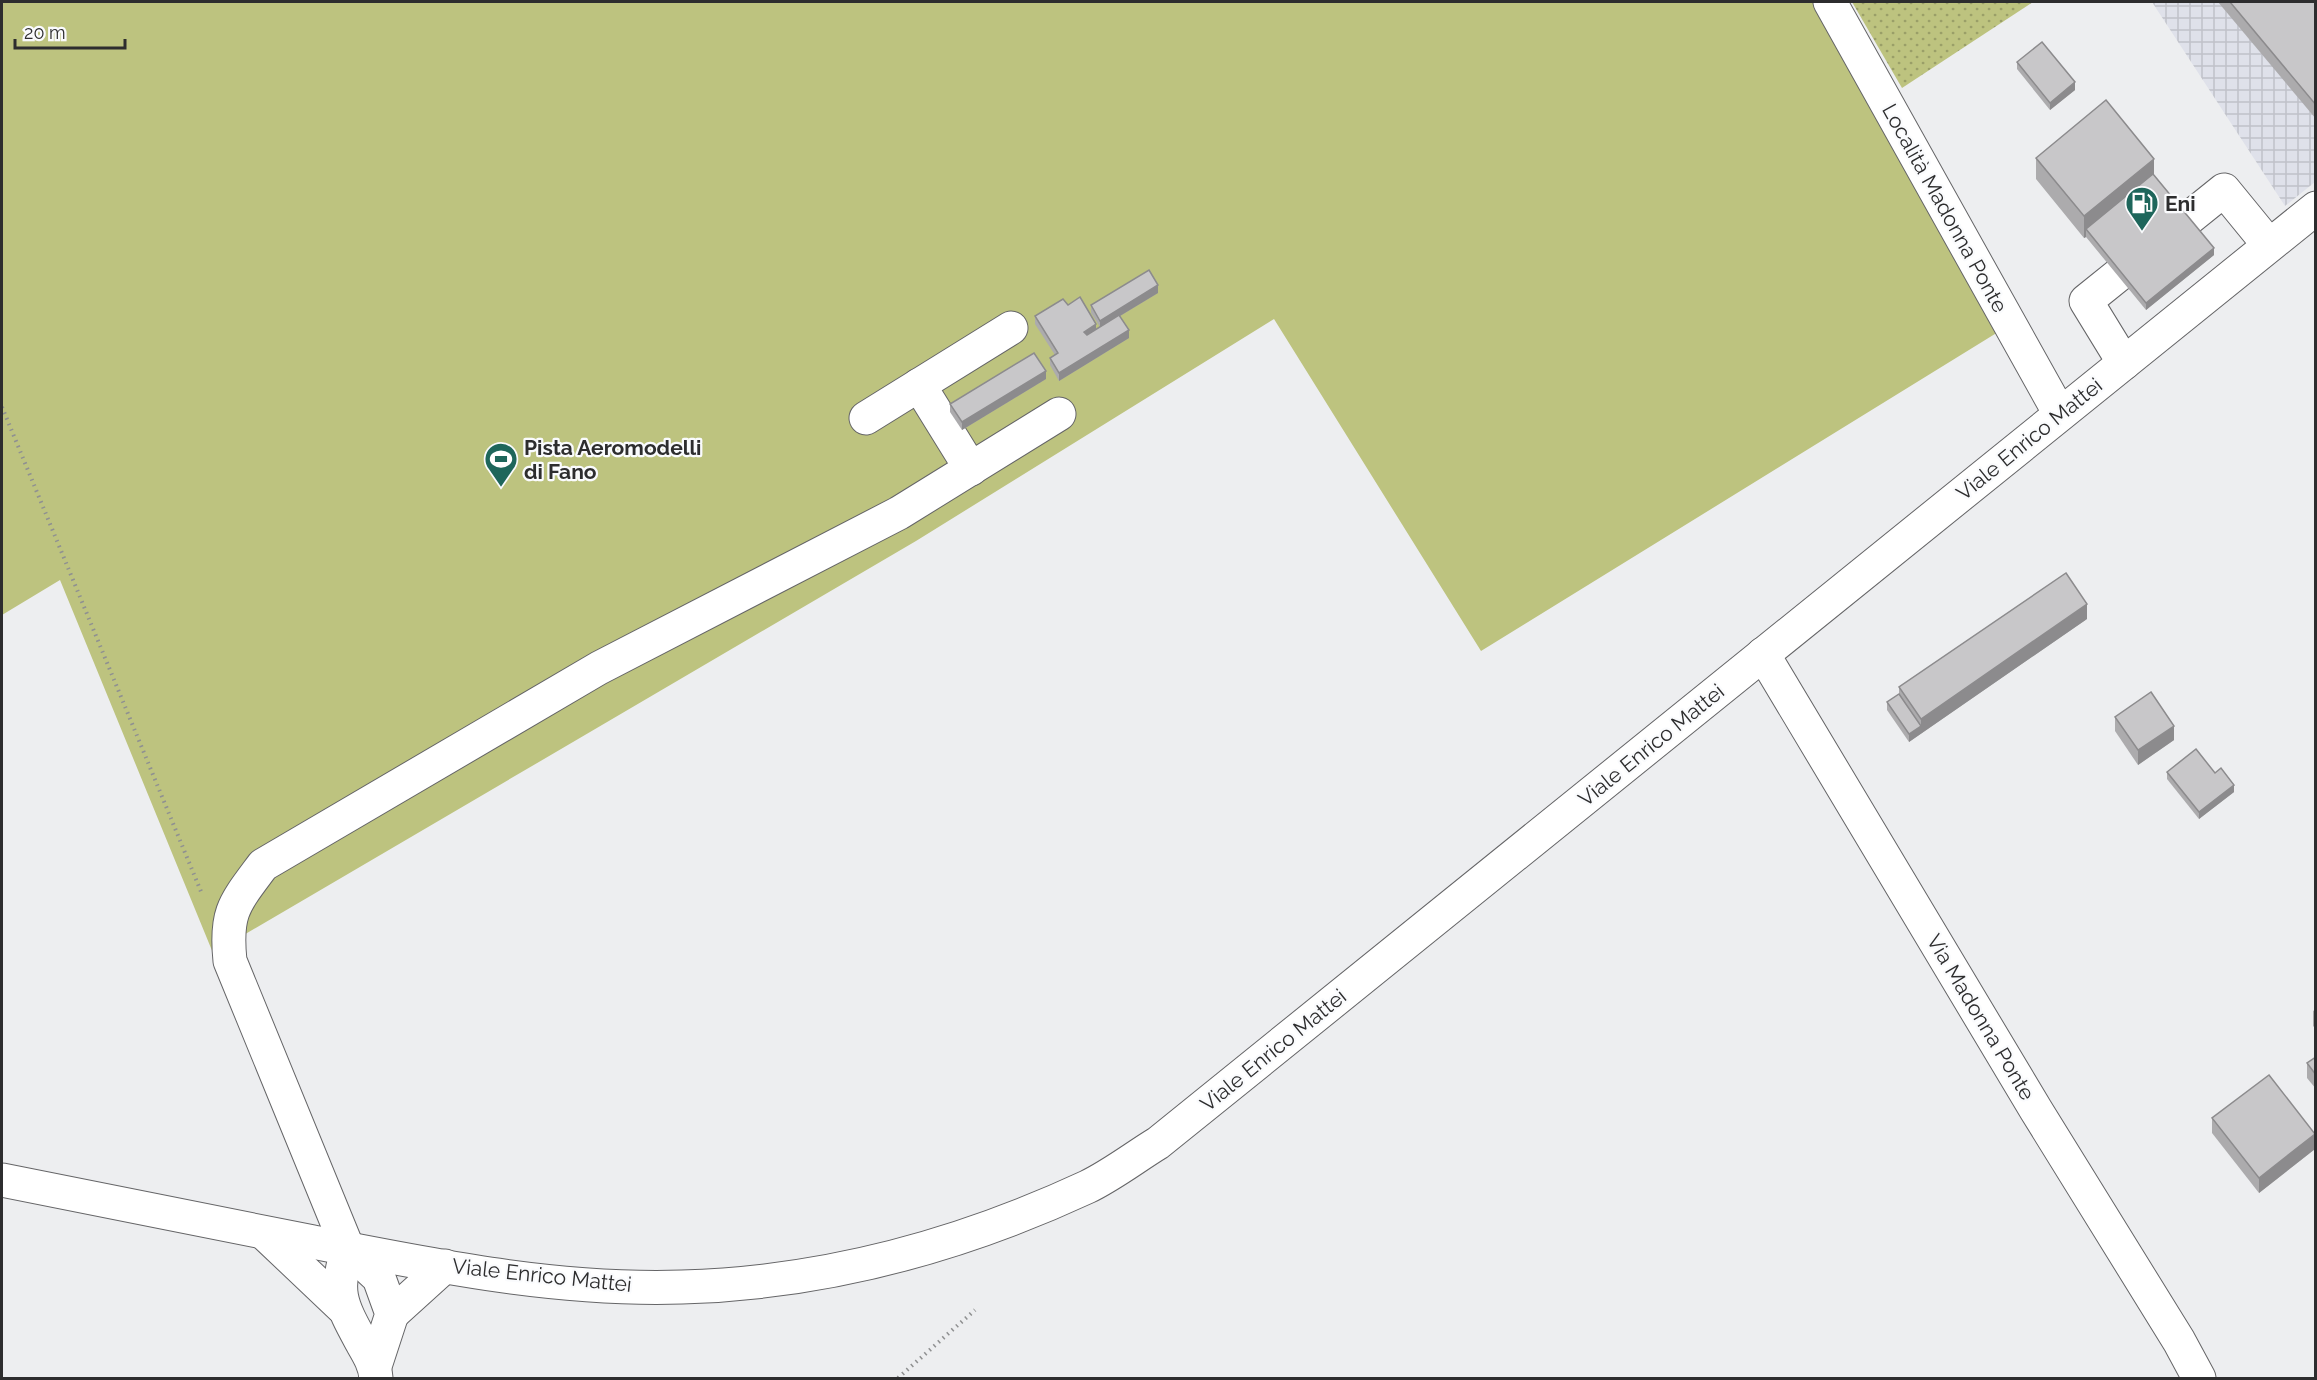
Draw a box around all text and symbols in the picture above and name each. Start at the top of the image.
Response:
scale bar [15,12,124,50]
text: 20 m [24,22,66,43]
street label: Località Madonna Ponte [1877,99,2013,317]
fuel station icon: Eni [2124,185,2160,232]
place label: Eni [2165,191,2196,216]
street label: Viale Enrico Mattei [1951,373,2107,505]
place label: Pista Aeromodelli di Fano [524,435,701,484]
sports icon: Pista Aeromodelli di Fano [483,441,519,488]
street label: Viale Enrico Mattei [1573,679,1729,811]
street label: Via Madonna Ponte [1922,930,2040,1104]
street label: Viale Enrico Mattei [1195,984,1351,1116]
street label: Viale Enrico Mattei [451,1253,633,1297]

